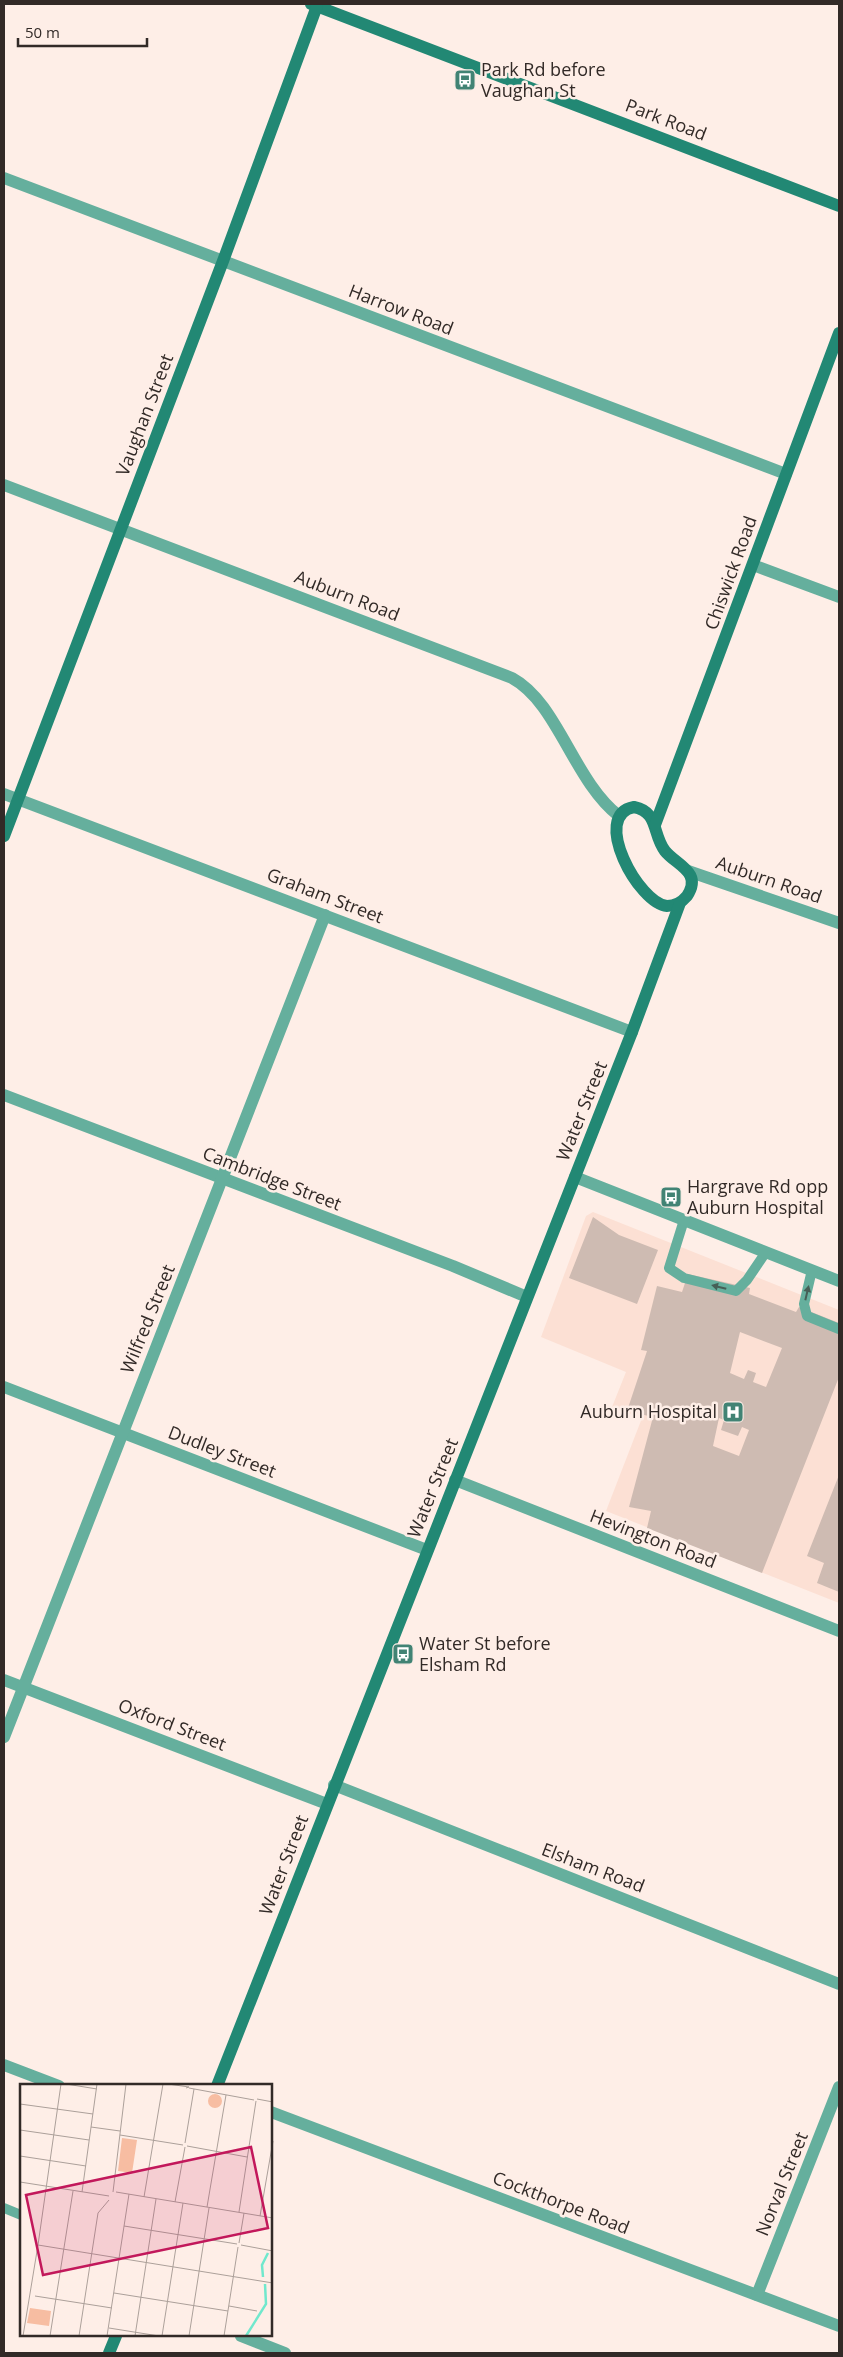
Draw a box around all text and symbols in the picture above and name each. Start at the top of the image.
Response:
scale bar [18,15,146,47]
text: 50 m [25,22,60,42]
place label: Park Rd before Vaughan St [481,57,606,102]
bus stop icon: Park Rd before Vaughan St [453,68,477,92]
street label: Park Road [622,93,710,146]
street label: Harrow Road [346,278,457,340]
street label: Vaughan Street [110,350,178,479]
street label: Chiswick Road [698,512,762,633]
street label: Auburn Road [291,564,403,626]
street label: Auburn Road [713,850,825,908]
street label: Graham Street [264,862,387,928]
street label: Water Street [550,1057,612,1164]
street label: Cambridge Street [200,1141,345,1216]
place label: Hargrave Rd opp Auburn Hospital [687,1174,828,1219]
bus stop icon: Hargrave Rd opp Auburn Hospital [659,1185,683,1209]
street label: Wilfred Street [114,1261,180,1377]
one-way arrow [712,1283,727,1291]
one-way arrow [803,1286,811,1301]
place label: Auburn Hospital [580,1399,717,1423]
hospital icon: Auburn Hospital [721,1400,745,1424]
street label: Dudley Street [165,1419,280,1483]
street label: Water Street [401,1434,463,1541]
street label: Hevington Road [587,1503,720,1573]
place label: Water St before Elsham Rd [419,1631,551,1676]
bus stop icon: Water St before Elsham Rd [391,1642,415,1666]
street label: Oxford Street [115,1693,230,1756]
street label: Water Street [253,1811,313,1918]
street label: Elsham Road [538,1836,648,1898]
inset map [20,2084,272,2337]
street label: Norval Street [749,2128,813,2239]
street label: Cockthorpe Road [490,2165,633,2239]

